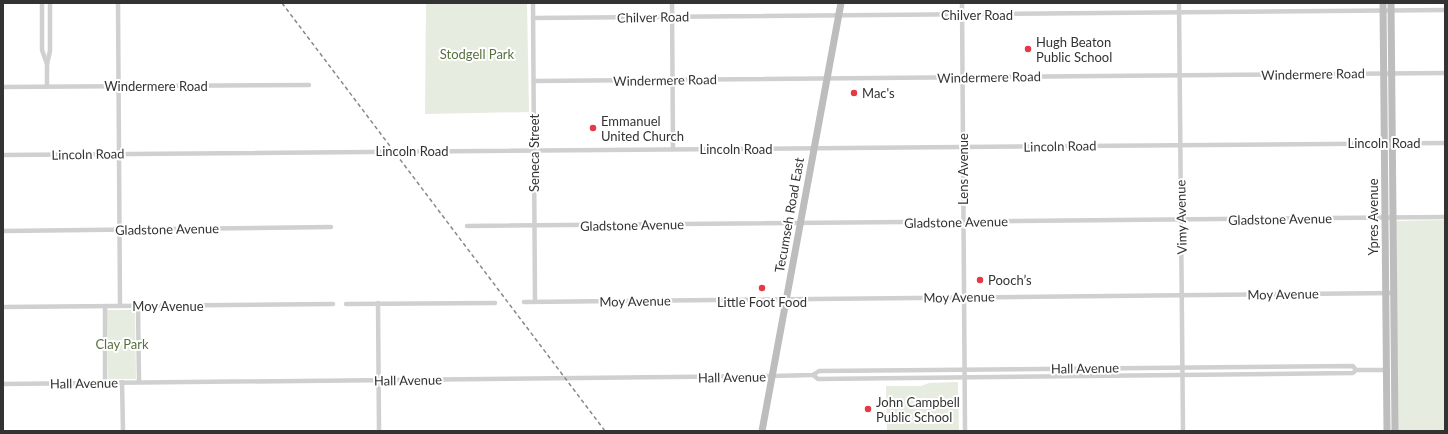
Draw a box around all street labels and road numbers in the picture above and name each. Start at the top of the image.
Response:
street label: Chilver Road [941,7,1013,23]
street label: Chilver Road [617,8,689,26]
street label: Windermere Road [1261,65,1365,83]
street label: Windermere Road [937,68,1041,86]
street label: Windermere Road [613,71,717,89]
street label: Windermere Road [104,78,208,94]
street label: Seneca Street [526,114,542,192]
street label: Lens Avenue [955,133,971,205]
street label: Lincoln Road [1348,135,1421,151]
street label: Lincoln Road [1023,137,1097,155]
street label: Lincoln Road [700,141,773,157]
street label: Lincoln Road [376,143,449,159]
street label: Lincoln Road [51,145,125,163]
street label: Tecumseh Road East [771,156,807,274]
street label: Ypres Avenue [1365,178,1381,256]
street label: Vimy Avenue [1172,179,1190,255]
street label: Gladstone Avenue [1228,210,1332,228]
street label: Gladstone Avenue [904,213,1008,231]
street label: Gladstone Avenue [580,216,684,234]
street label: Gladstone Avenue [115,220,219,238]
street label: Moy Avenue [1247,285,1319,303]
street label: Moy Avenue [923,288,995,306]
street label: Moy Avenue [599,292,671,310]
street label: Moy Avenue [132,298,204,314]
street label: Hall Avenue [1051,359,1119,377]
street label: Hall Avenue [698,368,766,386]
street label: Hall Avenue [374,371,442,389]
street label: Hall Avenue [50,374,118,392]

